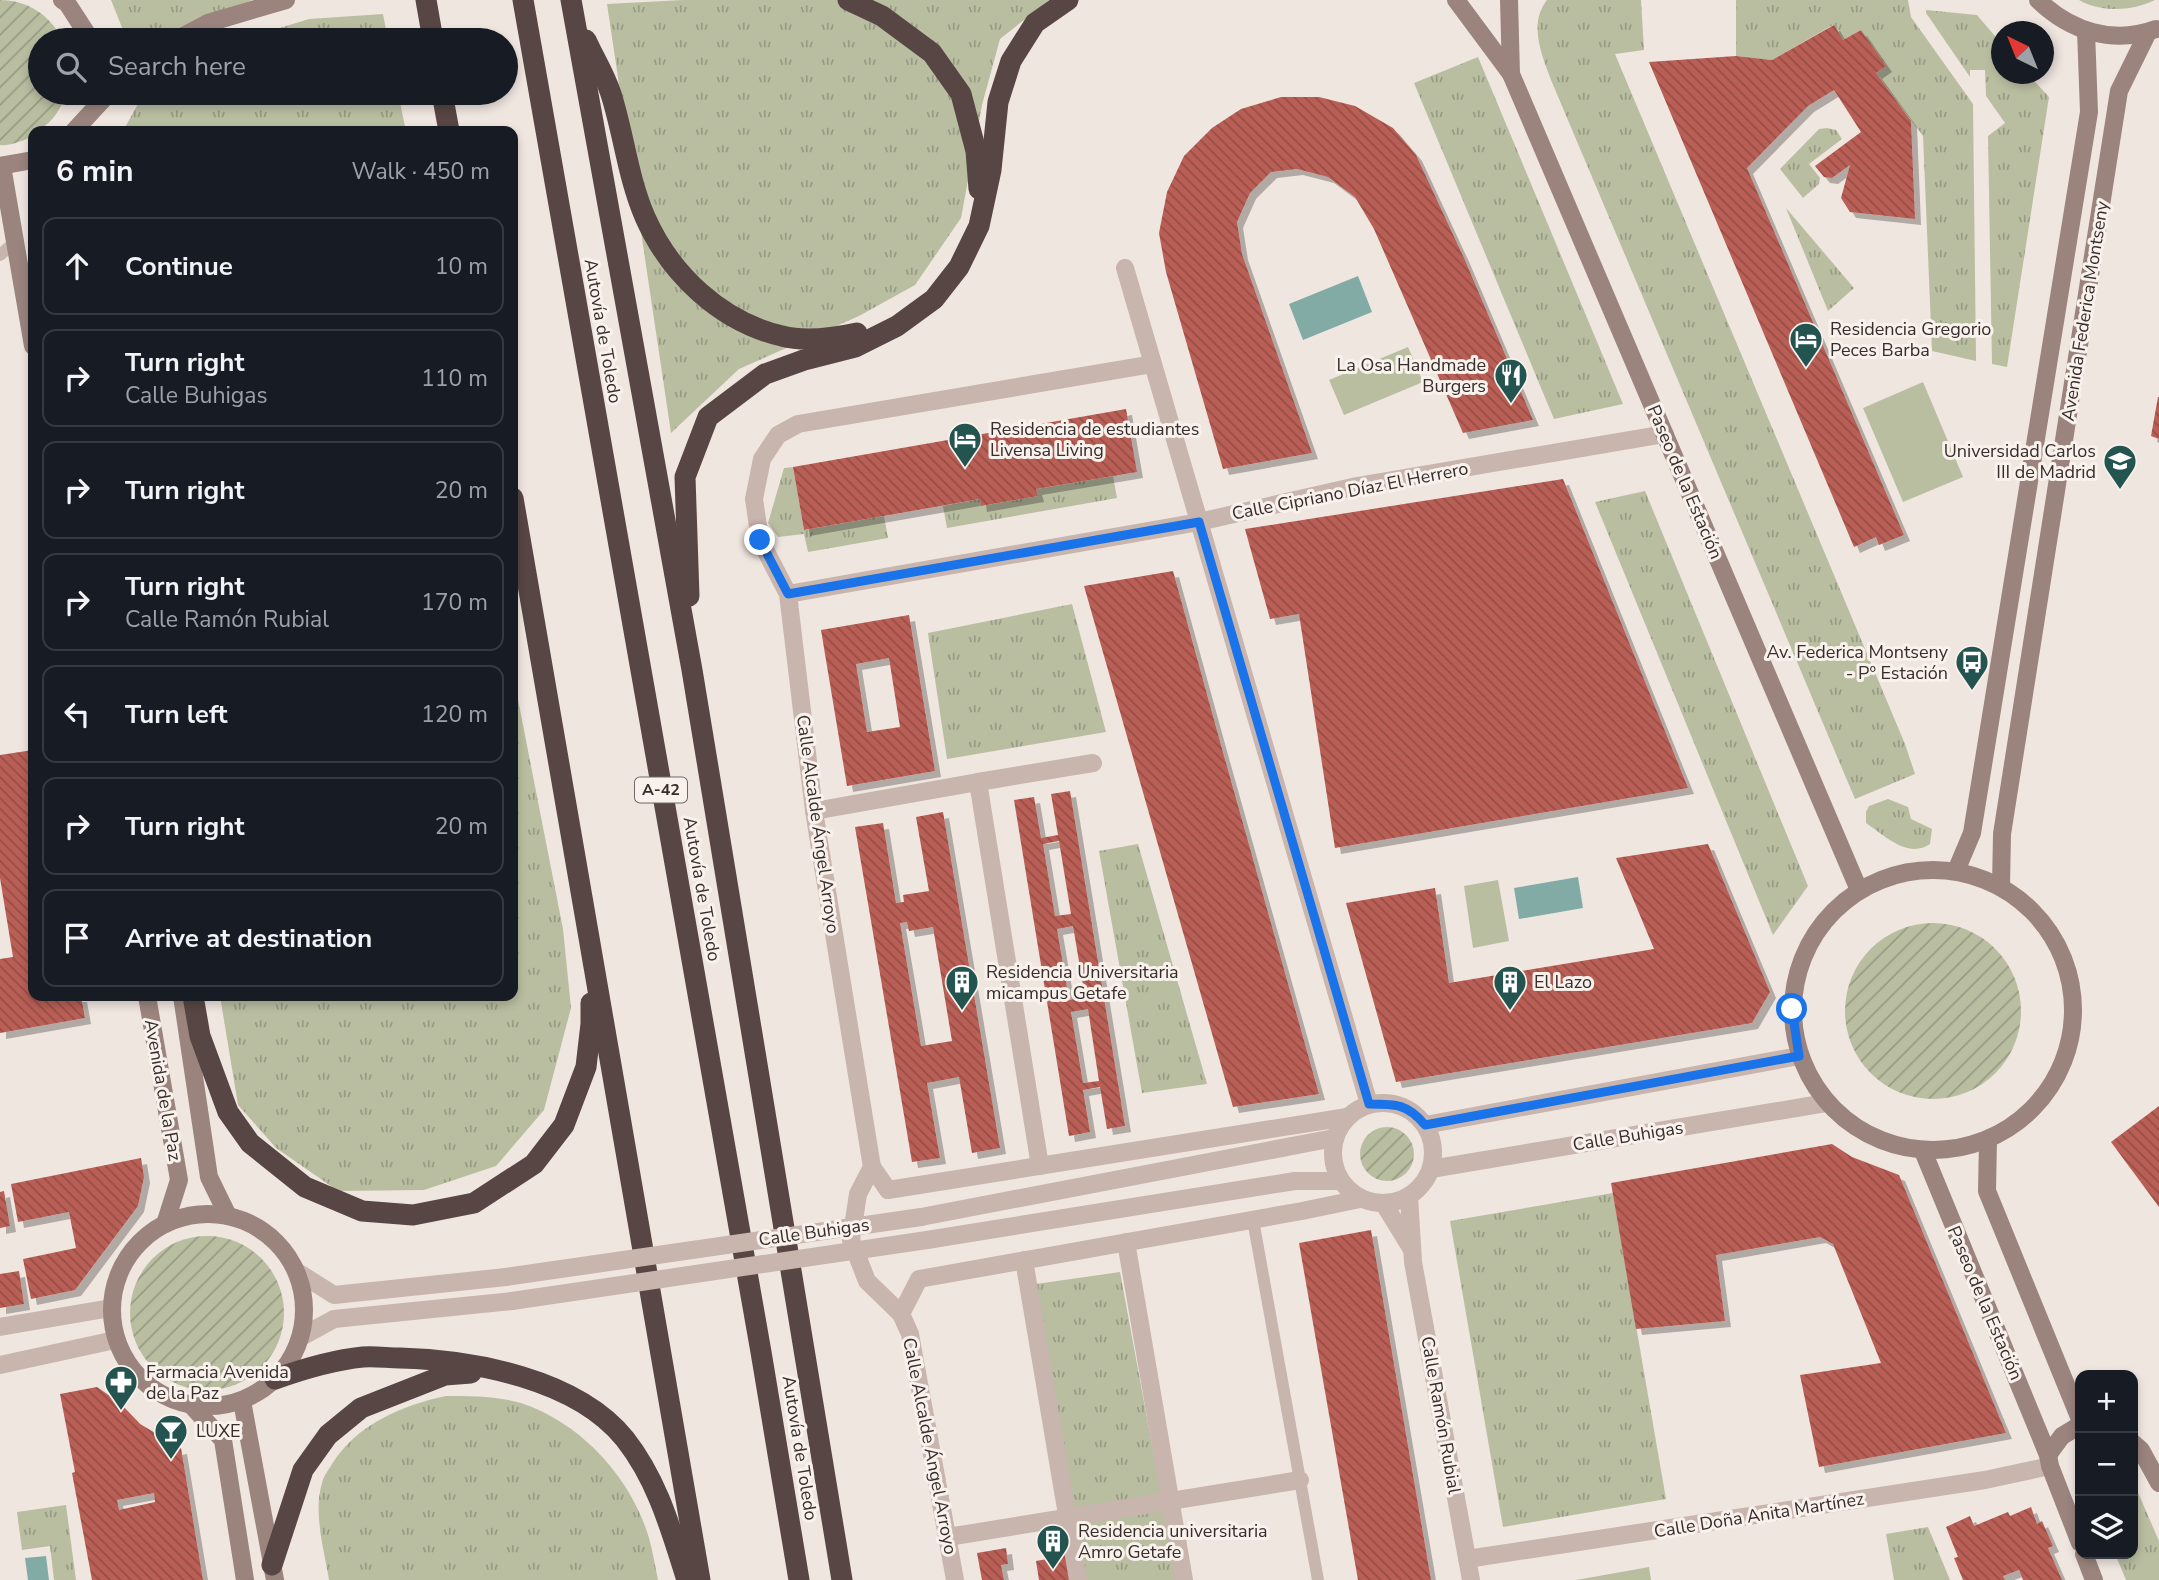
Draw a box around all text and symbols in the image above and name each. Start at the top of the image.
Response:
north arrow [1991,21,2054,84]
search box [28,28,518,105]
icon: search [52,48,90,86]
text: Search here [108,49,246,84]
text: 6 min [56,151,134,192]
text: Walk · 450 m [351,156,490,187]
street label: Avenida Federica Montseny [2056,199,2114,423]
icon: ahead [58,247,96,285]
text: Continue [125,249,233,284]
text: 10 m [435,251,488,282]
street label: Autovía de Toledo [578,257,628,405]
place label: Residencia Gregorio Peces Barba [1830,317,1991,362]
hotel icon: Residencia Gregorio Peces Barba [1787,320,1825,369]
text: Turn right [125,345,244,380]
place label: La Osa Handmade Burgers [1336,353,1486,398]
restaurant icon: La Osa Handmade Burgers [1492,356,1530,405]
icon: right [58,359,96,397]
text: 110 m [421,363,488,394]
text: Calle Buhigas [125,380,268,411]
street label: Paseo de la Estación [1642,401,1728,563]
place label: Residencia de estudiantes Livensa Living [990,417,1199,462]
hotel icon: Residencia de estudiantes Livensa Living [946,420,984,469]
place label: Universidad Carlos III de Madrid [1944,439,2096,484]
school or university icon: Universidad Carlos III de Madrid [2101,442,2139,491]
street label: Calle Cipriano Díaz El Herrero [1230,456,1470,526]
icon: right [58,471,96,509]
text: Turn right [125,473,244,508]
text: 20 m [435,475,488,506]
route end [744,524,775,555]
text: Turn right [125,569,244,604]
icon: right [58,583,96,621]
text: 170 m [421,587,488,618]
text: Calle Ramón Rubial [125,604,329,635]
place label: Av. Federica Montseny - Pº Estación [1766,640,1949,685]
bus stop icon: Av. Federica Montseny - Pº Estación [1953,643,1991,692]
icon: left [58,695,96,733]
text: Turn left [125,697,228,732]
text: 120 m [421,699,488,730]
street label: Calle Alcalde Ángel Arroyo [791,713,845,935]
road number: A-42 [635,778,687,803]
icon: right [58,807,96,845]
text: Turn right [125,809,244,844]
text: 20 m [435,811,488,842]
street label: Autovía de Toledo [677,815,727,963]
icon: arrive [58,919,96,957]
text: Arrive at destination [125,921,372,956]
place label: Residencia Universitaria micampus Getafe [986,960,1179,1005]
building icon: Residencia Universitaria micampus Getafe [943,963,981,1012]
building icon: El Lazo [1491,963,1529,1012]
place label: El Lazo [1534,970,1592,994]
route start [1776,993,1807,1024]
street label: Avenida de la Paz [139,1017,187,1163]
street label: Calle Buhigas [1571,1115,1685,1157]
street label: Calle Buhigas [757,1212,871,1252]
street label: Paseo de la Estación [1942,1222,2028,1384]
street label: Calle Ramón Rubial [1415,1334,1467,1496]
street label: Calle Alcalde Ángel Arroyo [897,1335,963,1557]
place label: Farmacia Avenida de la Paz [146,1360,289,1405]
pharmacy icon: Farmacia Avenida de la Paz [102,1363,140,1412]
map controls [2075,1370,2138,1559]
button: + [2075,1370,2138,1433]
street label: Autovía de Toledo [777,1374,823,1522]
bar icon: LUXE [152,1412,190,1461]
place label: LUXE [196,1419,240,1443]
button: − [2075,1433,2138,1496]
street label: Calle Doña Anita Martínez [1652,1487,1866,1543]
button: layers [2075,1496,2138,1559]
place label: Residencia universitaria Amro Getafe [1078,1519,1268,1564]
building icon: Residencia universitaria Amro Getafe [1034,1522,1072,1571]

